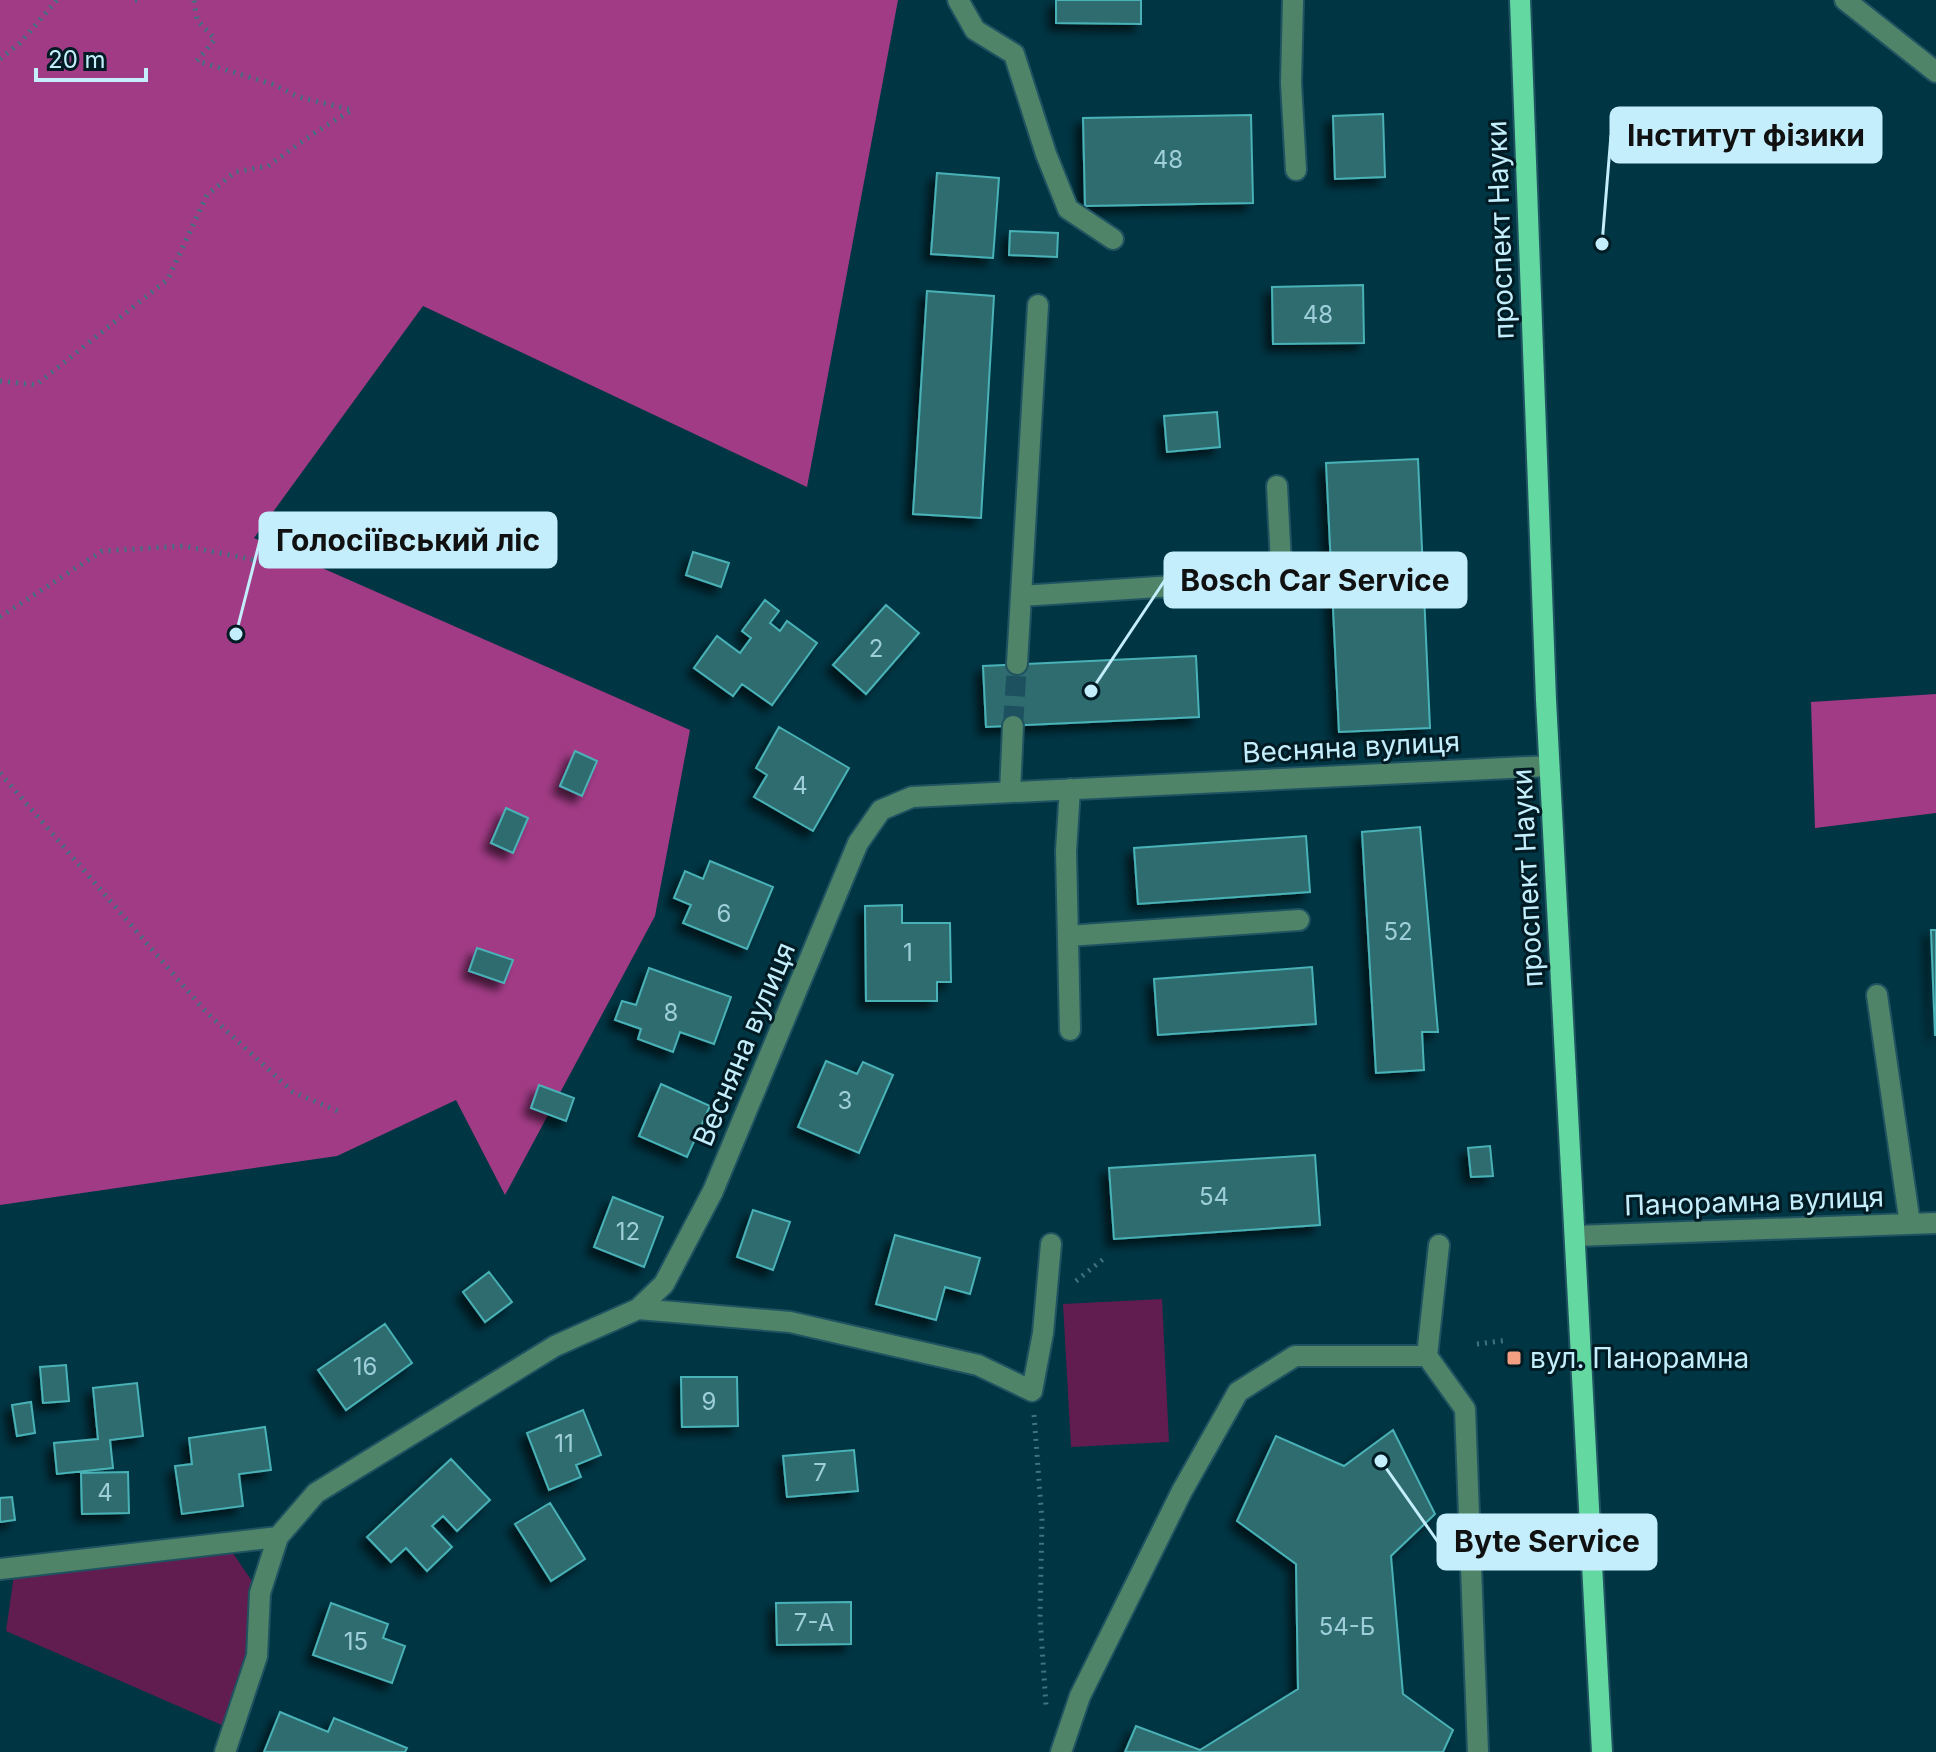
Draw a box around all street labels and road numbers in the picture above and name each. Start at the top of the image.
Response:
street label: проспект Науки [1479,120,1521,340]
street label: Весняна вулиця [1241,724,1461,770]
street label: проспект Науки [1504,768,1550,988]
street label: Весняна вулиця [686,937,802,1151]
street label: Панорамна вулиця [1624,1179,1884,1223]

